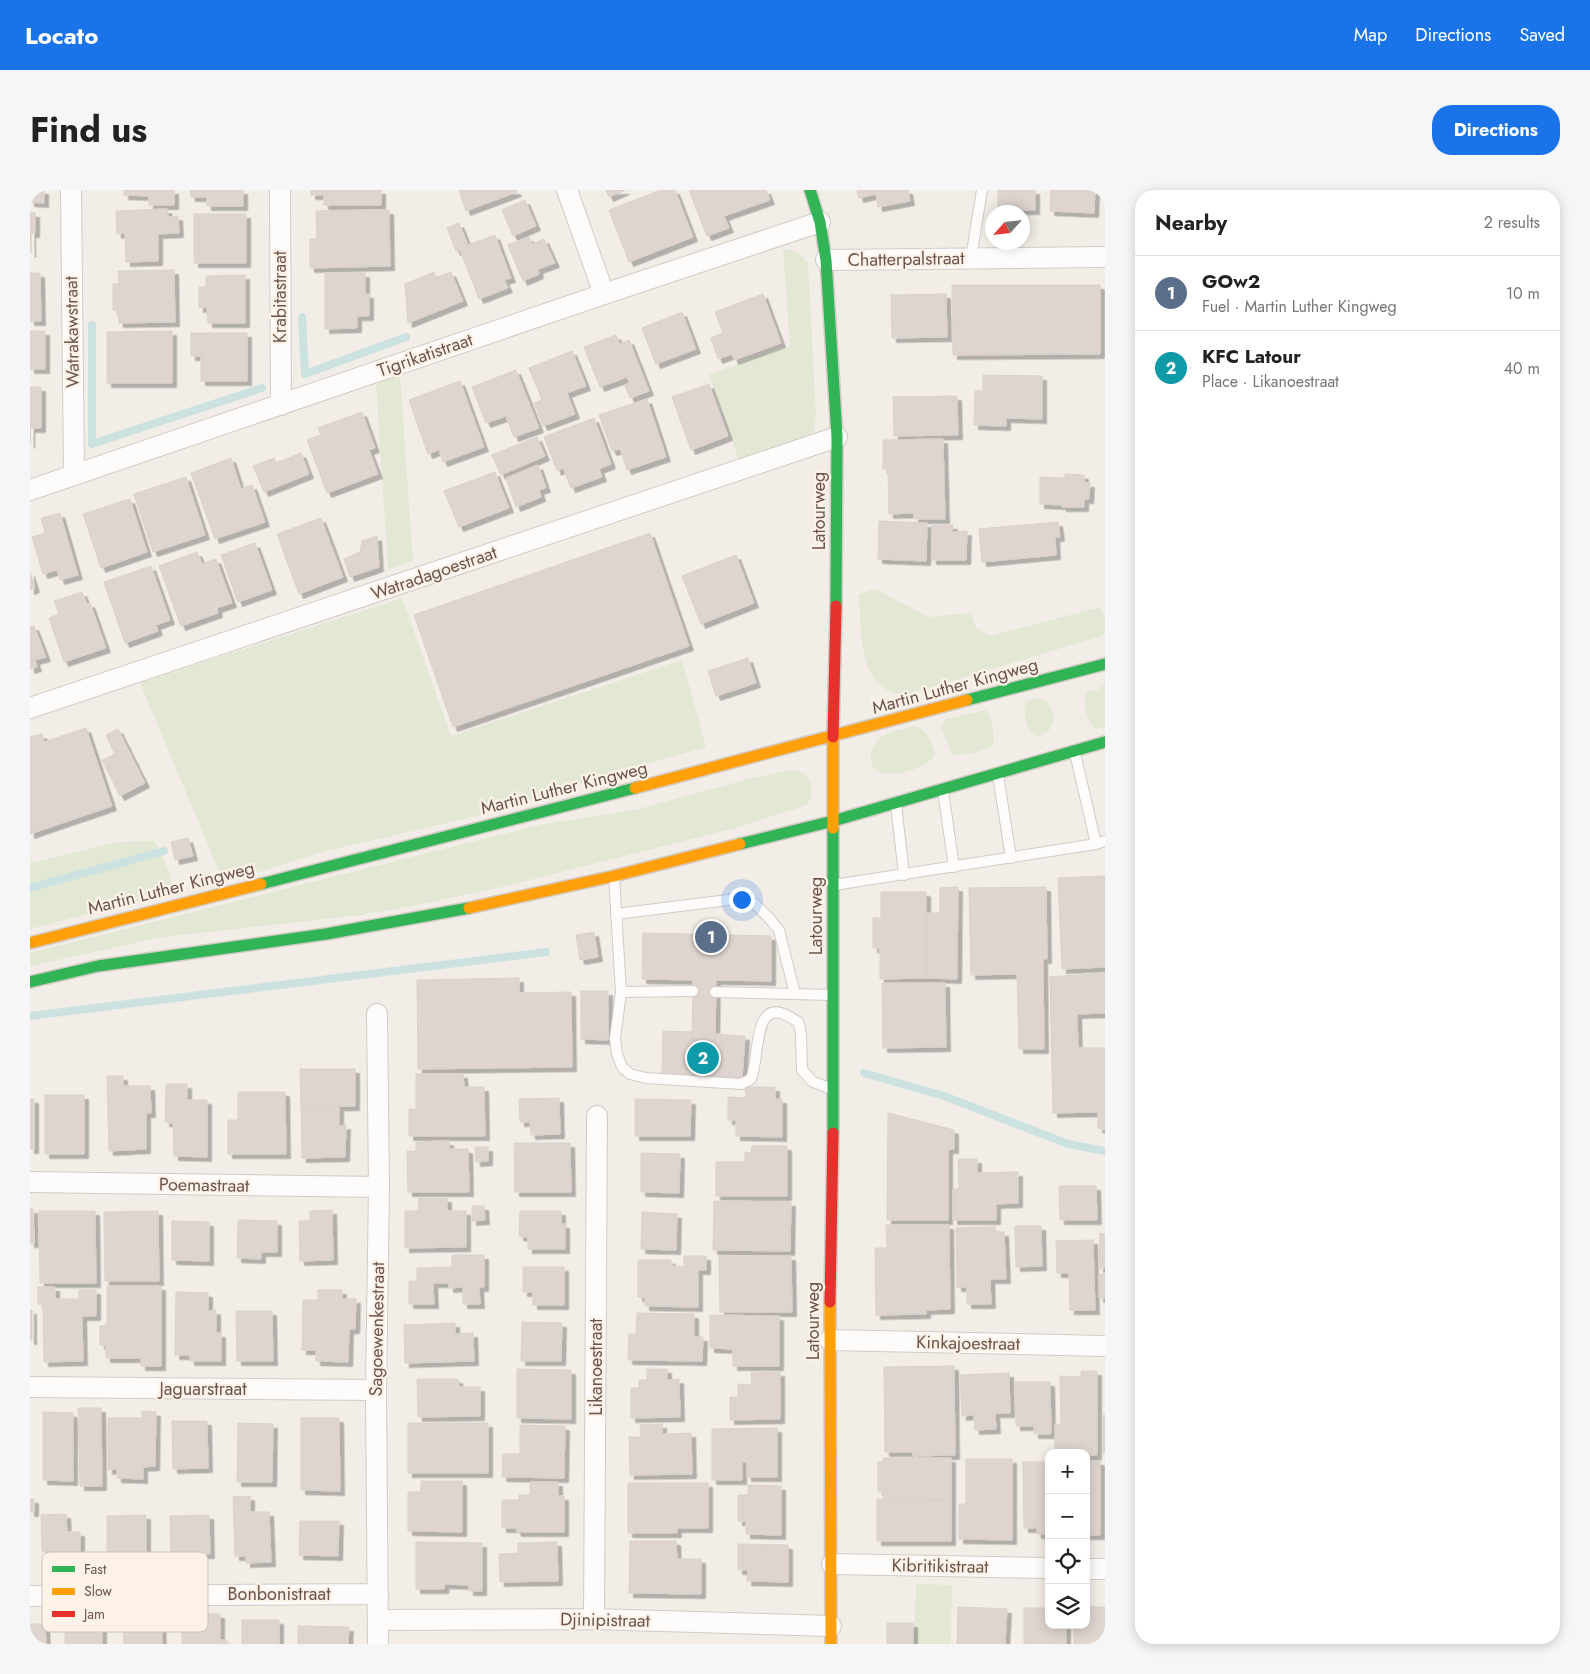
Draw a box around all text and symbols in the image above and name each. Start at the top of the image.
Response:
text: Locato [25,18,98,53]
text: Map [1354,22,1387,48]
text: Directions [1415,22,1491,48]
text: Saved [1519,22,1565,48]
text: Find us [30,105,147,155]
button: Directions [1432,105,1560,155]
north arrow [985,205,1030,250]
text: Nearby [1155,208,1227,238]
text: 2 results [1484,211,1540,234]
street label: Chatterpalstraat [847,245,965,273]
street label: Krabitastraat [267,250,293,343]
text: GOw2 [1202,268,1260,295]
street label: Watrakawstraat [58,275,86,388]
text: 1 [1167,282,1175,305]
text: 10 m [1506,282,1540,305]
text: Fuel · Martin Luther Kingweg [1202,295,1397,318]
street label: Tigrikatistraat [374,326,477,383]
text: KFC Latour [1202,343,1301,370]
text: 2 [1166,357,1176,380]
text: 40 m [1504,357,1540,380]
text: Place · Likanoestraat [1202,370,1339,393]
street label: Latourweg [806,472,832,550]
street label: Watradagoestraat [368,539,501,607]
street label: Martin Luther Kingweg [869,651,1041,721]
street label: Martin Luther Kingweg [478,755,650,821]
street label: Martin Luther Kingweg [85,855,257,921]
street label: Latourweg [803,877,829,955]
your location [729,887,755,913]
pin: 1 [695,918,727,956]
pin: 2 [687,1039,719,1077]
street label: Poemastraat [159,1171,250,1199]
street label: Sagoewenkestraat [363,1261,391,1397]
street label: Latourweg [800,1282,826,1360]
street label: Likanoestraat [583,1318,609,1416]
street label: Kinkajoestraat [916,1329,1021,1357]
street label: Jaguarstraat [158,1376,247,1402]
map controls [1045,1449,1090,1629]
button: + [1045,1449,1090,1494]
button: − [1045,1494,1090,1539]
button: locate [1045,1539,1090,1584]
legend [42,1552,208,1632]
street label: Kibritikistraat [891,1552,989,1580]
text: Fast [84,1559,107,1579]
text: Slow [84,1581,112,1601]
street label: Bonbonistraat [228,1581,331,1607]
button: layers [1045,1584,1090,1629]
text: Jam [82,1604,105,1624]
street label: Djinipistraat [560,1606,651,1634]

